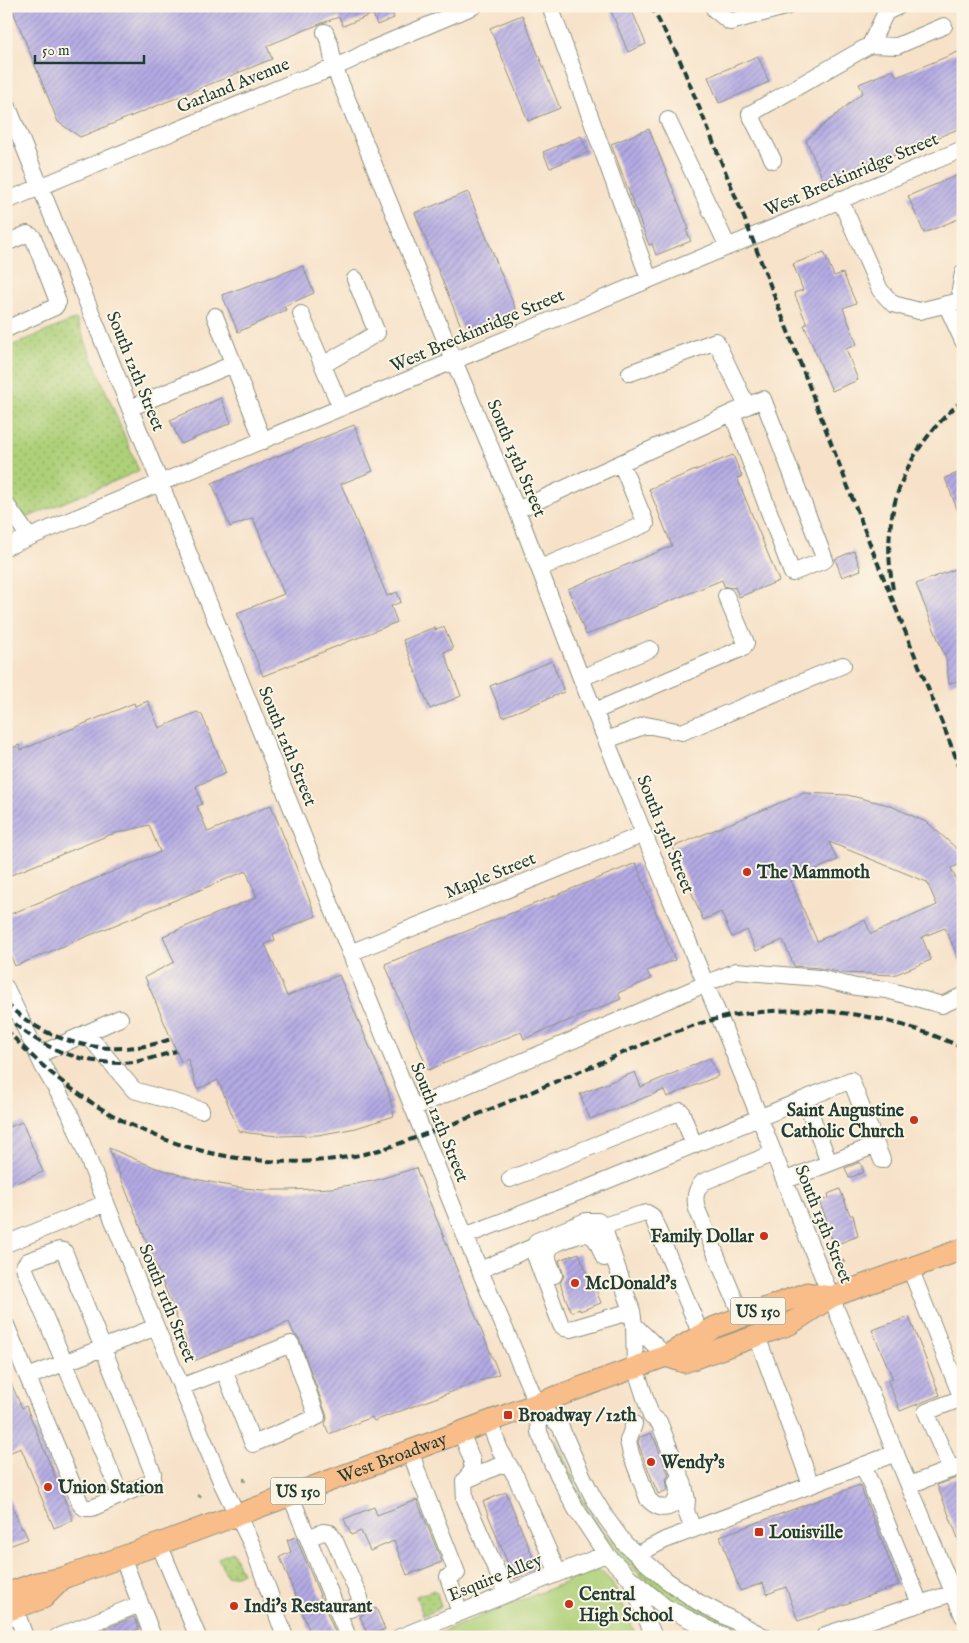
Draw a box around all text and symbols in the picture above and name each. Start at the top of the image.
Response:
scale bar [35,32,144,64]
text: 50 m [42,41,70,60]
street label: Garland Avenue [174,53,293,119]
street label: West Breckinridge Street [761,128,942,223]
street label: West Breckinridge Street [387,284,568,379]
street label: South 12th Street [100,308,169,435]
street label: South 13th Street [480,396,551,521]
street label: South 12th Street [252,683,321,810]
street label: South 13th Street [630,772,699,897]
street label: Maple Street [442,848,539,905]
place label: The Mammoth [756,862,870,885]
marker: The Mammoth [741,866,753,878]
street label: South 12th Street [404,1059,473,1186]
place label: Saint Augustine Catholic Church [781,1100,905,1144]
marker: Saint Augustine Catholic Church [908,1114,920,1126]
street label: South 13th Street [788,1162,857,1287]
place label: Family Dollar [651,1226,754,1249]
marker: Family Dollar [758,1230,770,1242]
street label: South 11th Street [132,1241,201,1366]
place label: McDonald's [585,1273,677,1296]
marker: McDonald's [569,1277,581,1289]
road number: US 150 [730,1298,786,1324]
place label: Broadway / 12th [518,1405,637,1428]
marker: Broadway / 12th [502,1409,514,1421]
street label: West Broadway [335,1428,451,1490]
place label: Wendy's [660,1452,725,1475]
marker: Wendy's [645,1456,657,1468]
place label: Union Station [57,1477,164,1500]
road number: US 150 [270,1478,326,1504]
marker: Union Station [42,1481,54,1493]
place label: Louisville [769,1522,844,1545]
marker: Louisville [753,1526,765,1538]
street label: Esquire Alley [445,1549,546,1608]
place label: Central High School [579,1584,674,1628]
place label: Indi's Restaurant [244,1596,373,1619]
marker: Central High School [563,1598,575,1610]
marker: Indi's Restaurant [228,1600,240,1612]

